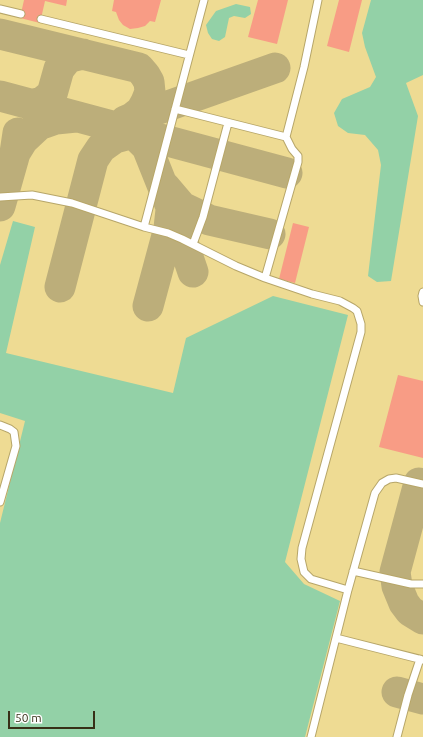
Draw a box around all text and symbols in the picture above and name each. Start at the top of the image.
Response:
scale bar [10,703,97,729]
text: 50 m [15,711,42,724]

